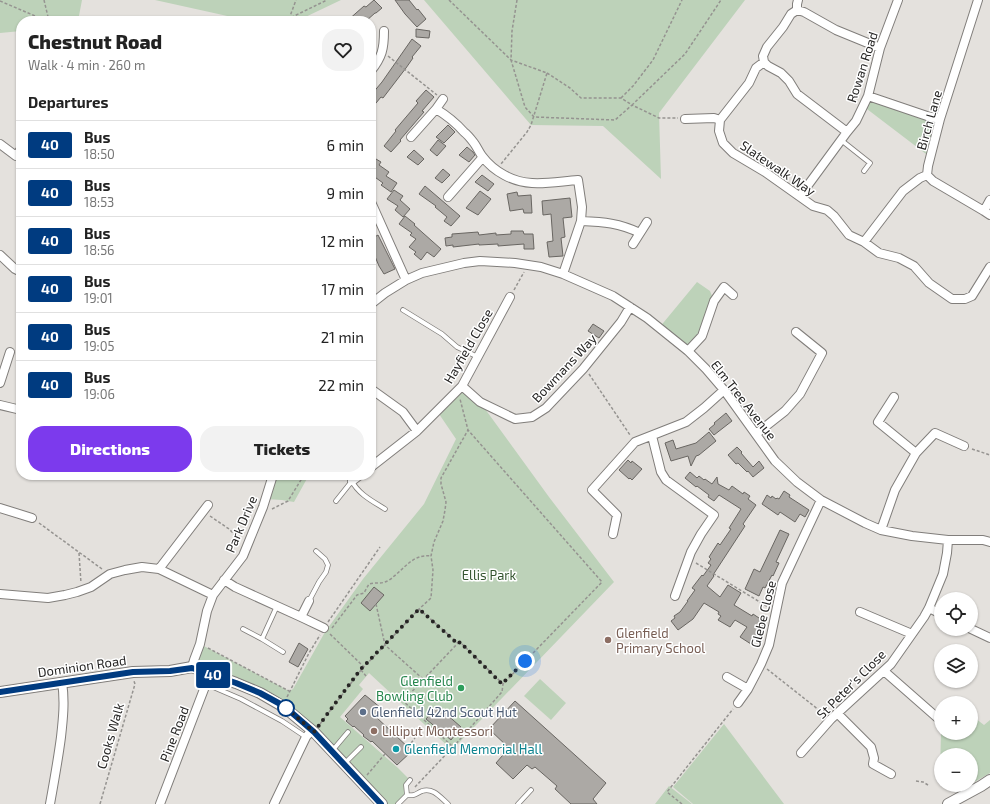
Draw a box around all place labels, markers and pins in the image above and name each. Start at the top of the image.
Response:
place label: Glenfield Primary School [616,625,705,656]
marker: Glenfield Primary School [603,635,613,645]
place label: Glenfield Bowling Club [376,673,453,704]
marker: Glenfield Bowling Club [456,683,466,693]
unlabelled marker [277,699,295,717]
place label: Glenfield 42nd Scout Hut [371,704,517,720]
marker: Glenfield 42nd Scout Hut [358,707,368,717]
place label: Lilliput Montessori [382,723,493,739]
marker: Lilliput Montessori [369,726,379,736]
place label: Glenfield Memorial Hall [404,741,542,757]
marker: Glenfield Memorial Hall [391,744,401,754]

